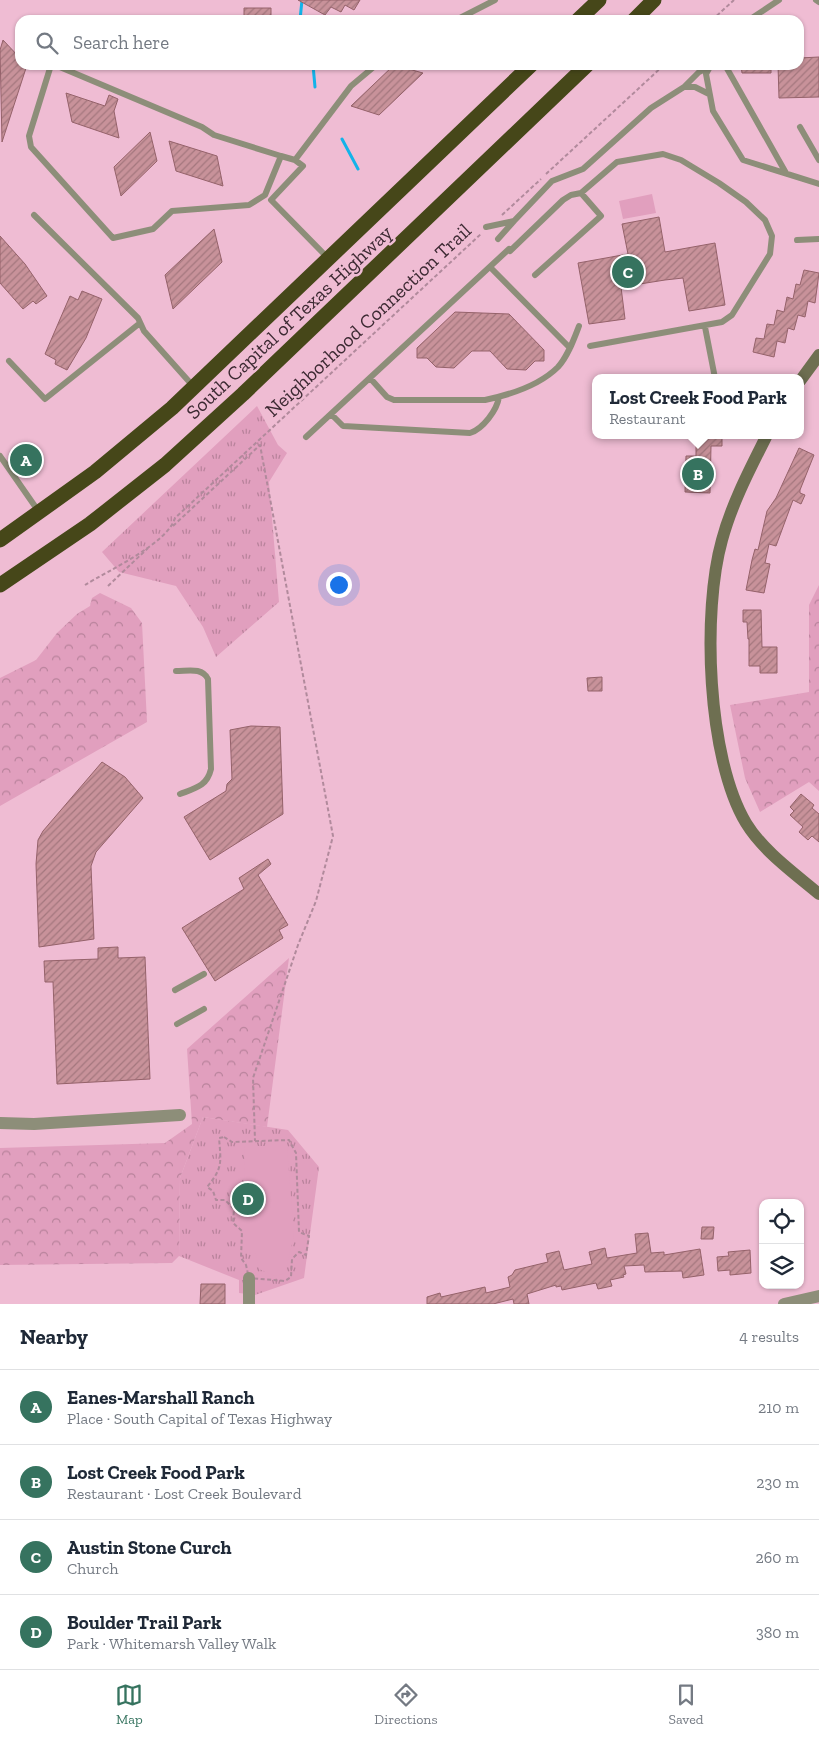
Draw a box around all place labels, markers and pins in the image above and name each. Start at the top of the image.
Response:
pin: C [612,253,644,291]
pin: A [10,441,42,479]
pin: B [682,455,714,493]
pin: D [232,1180,264,1218]

